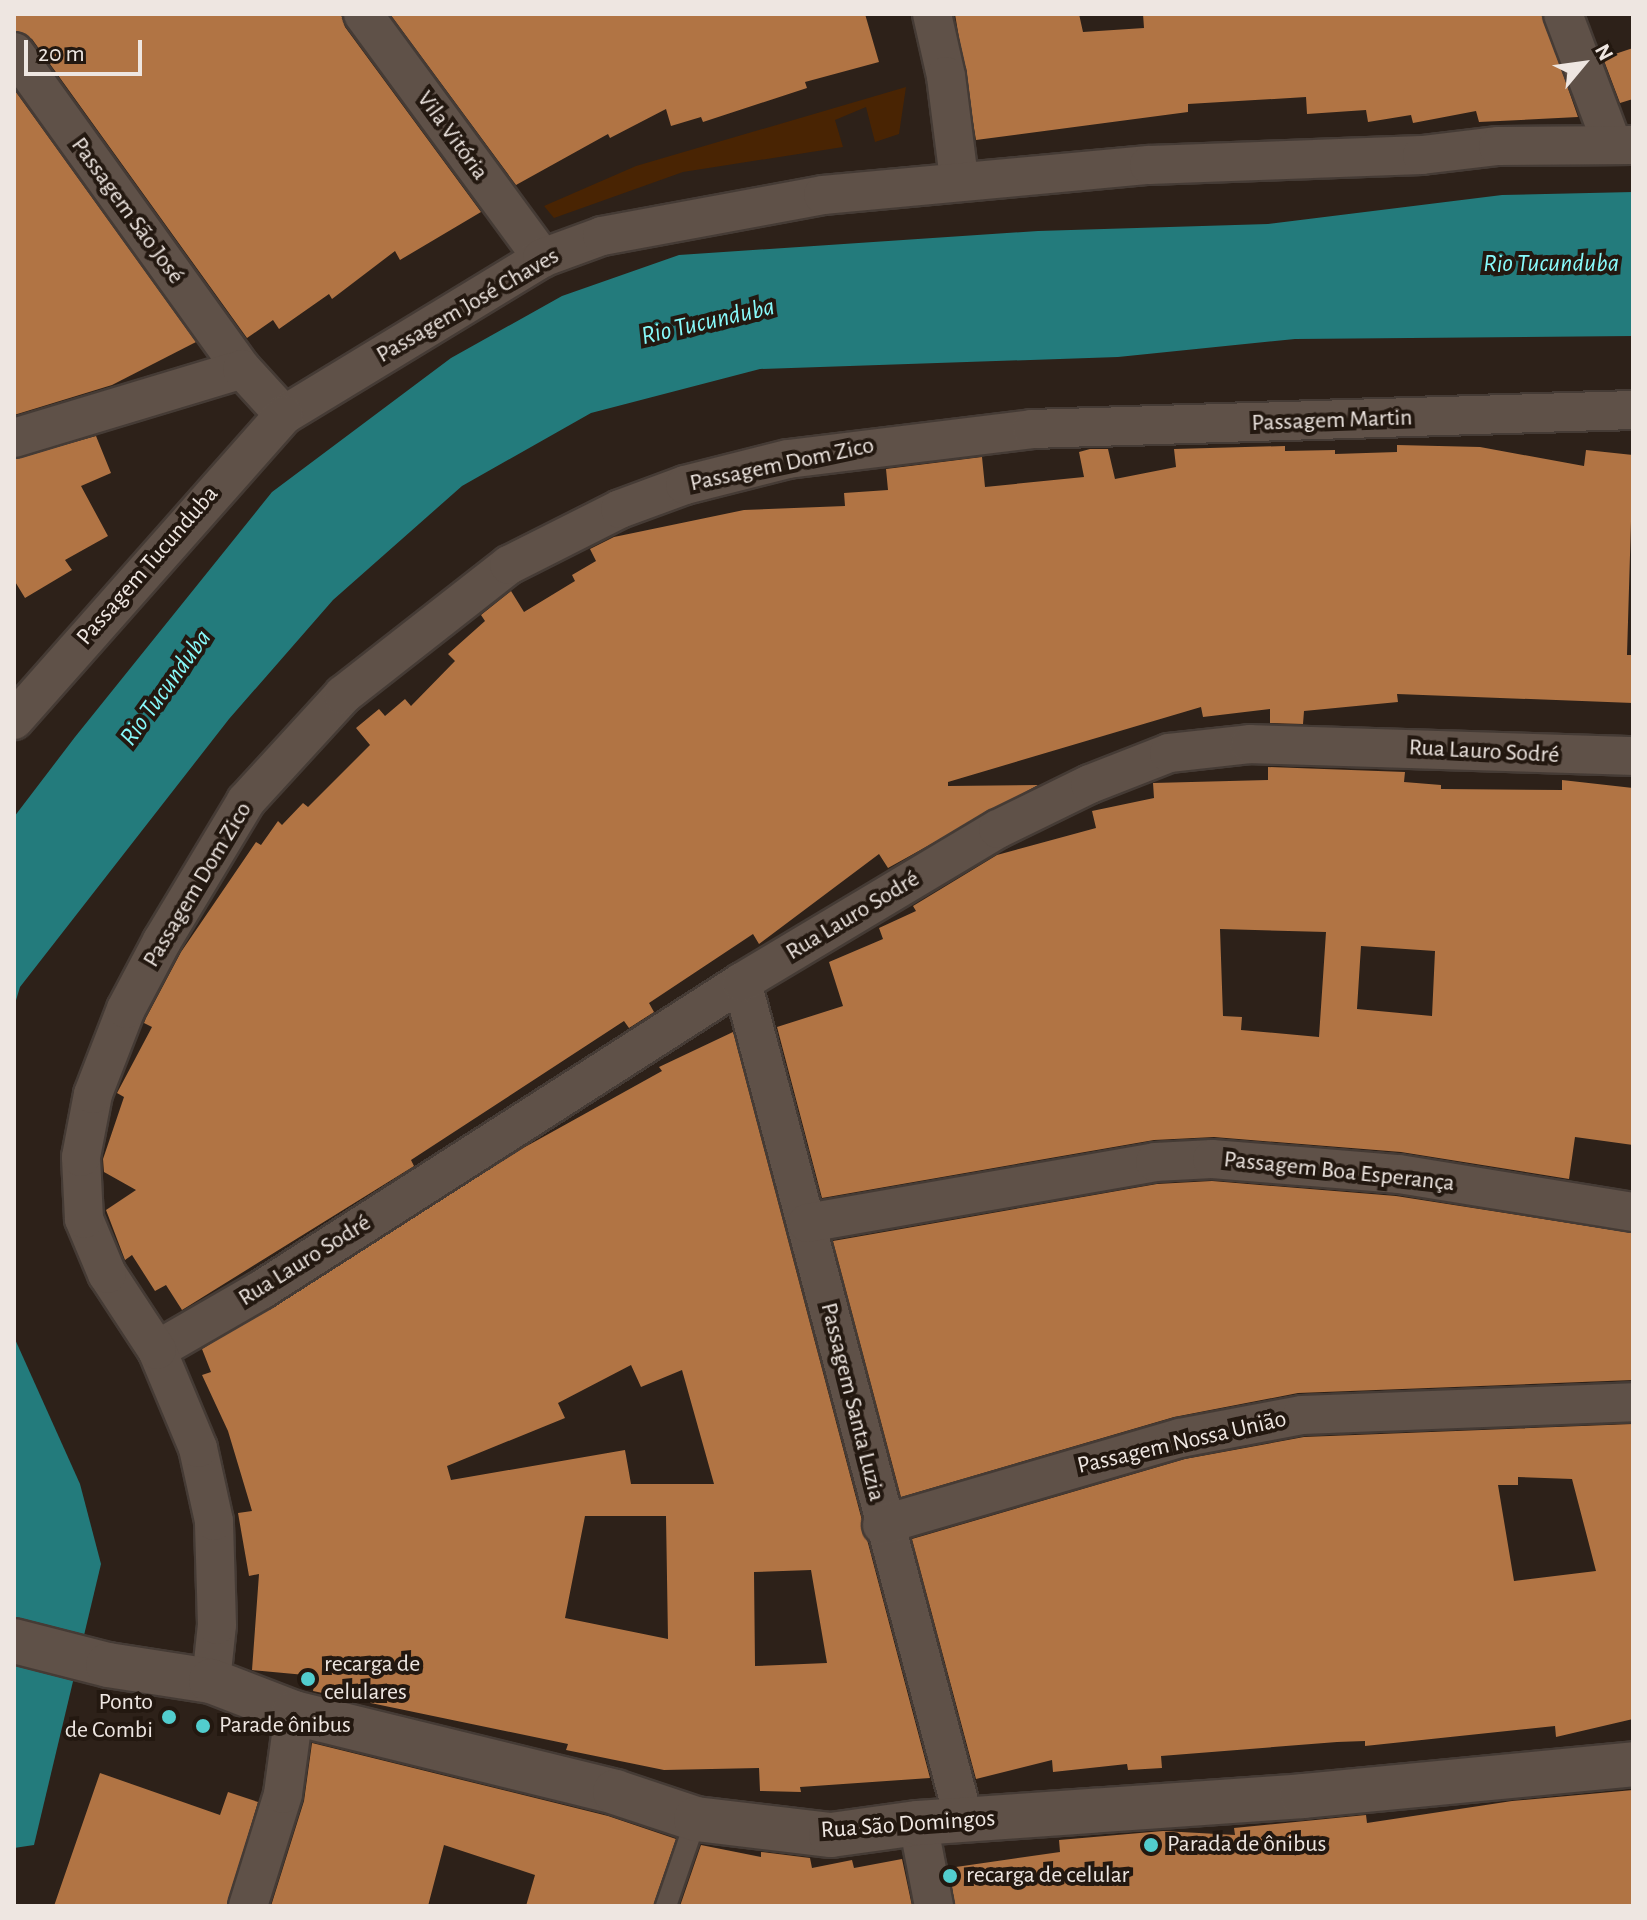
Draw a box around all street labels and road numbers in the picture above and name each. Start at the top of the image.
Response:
street label: Vila Vitória [410,86,494,186]
street label: Passagem São José [64,132,190,290]
street label: Passagem José Chaves [372,242,564,370]
street label: Passagem Martin [1251,404,1413,438]
street label: Passagem Dom Zico [687,431,877,499]
street label: Passagem Tucunduba [71,480,225,652]
street label: Rua Lauro Sodré [1408,734,1560,770]
street label: Passagem Dom Zico [137,797,259,973]
street label: Rua Lauro Sodré [781,865,925,967]
street label: Passagem Boa Esperança [1222,1146,1456,1198]
street label: Rua Lauro Sodré [234,1209,376,1313]
street label: Passagem Santa Luzia [813,1300,891,1504]
street label: Passagem Nossa União [1075,1405,1289,1481]
street label: Rua São Domingos [820,1805,996,1845]

